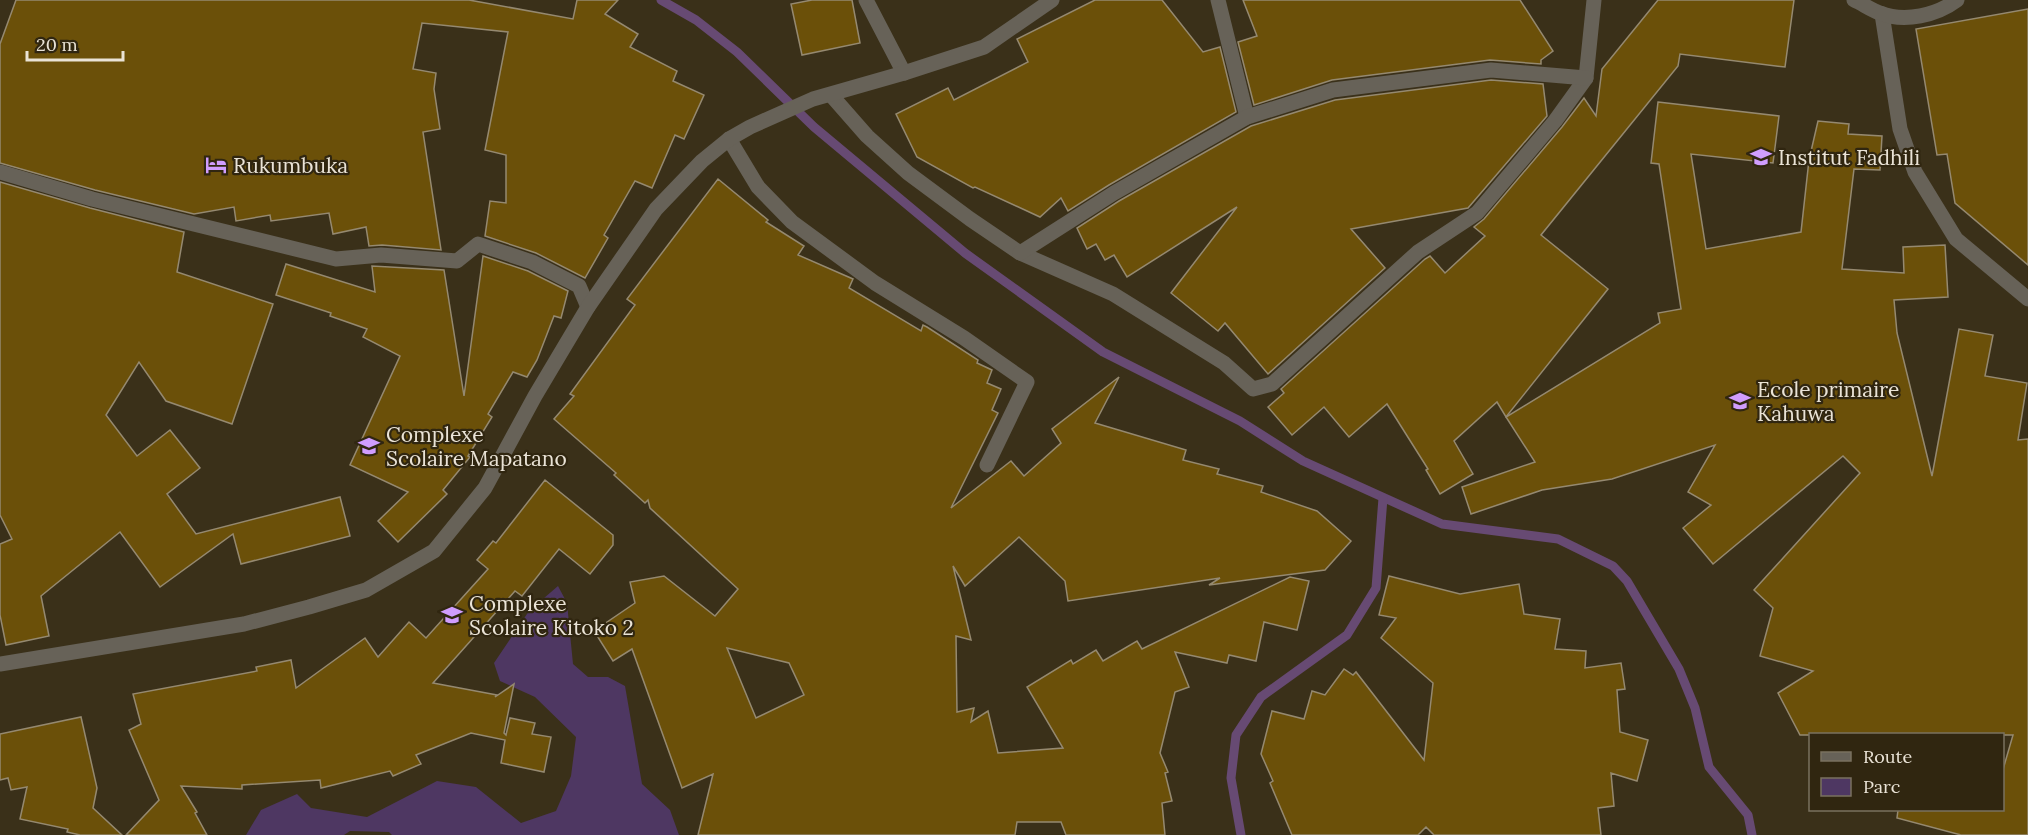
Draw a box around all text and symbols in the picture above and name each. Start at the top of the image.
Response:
scale bar [27,24,123,62]
text: 20 m [36,33,78,56]
place label: Institut Fadhili [1778,144,1920,171]
school or university icon: Institut Fadhili [1749,145,1773,169]
place label: Rukumbuka [233,152,348,179]
hotel icon: Rukumbuka [204,153,228,177]
place label: Ecole primaire Kahuwa [1757,376,1899,427]
school or university icon: Ecole primaire Kahuwa [1728,389,1752,413]
place label: Complexe Scolaire Mapatano [386,421,567,472]
school or university icon: Complexe Scolaire Mapatano [357,434,381,458]
place label: Complexe Scolaire Kitoko 2 [469,590,634,641]
school or university icon: Complexe Scolaire Kitoko 2 [440,603,464,627]
legend [1809,733,2004,811]
text: Route [1863,745,1912,768]
text: Parc [1863,775,1900,798]

